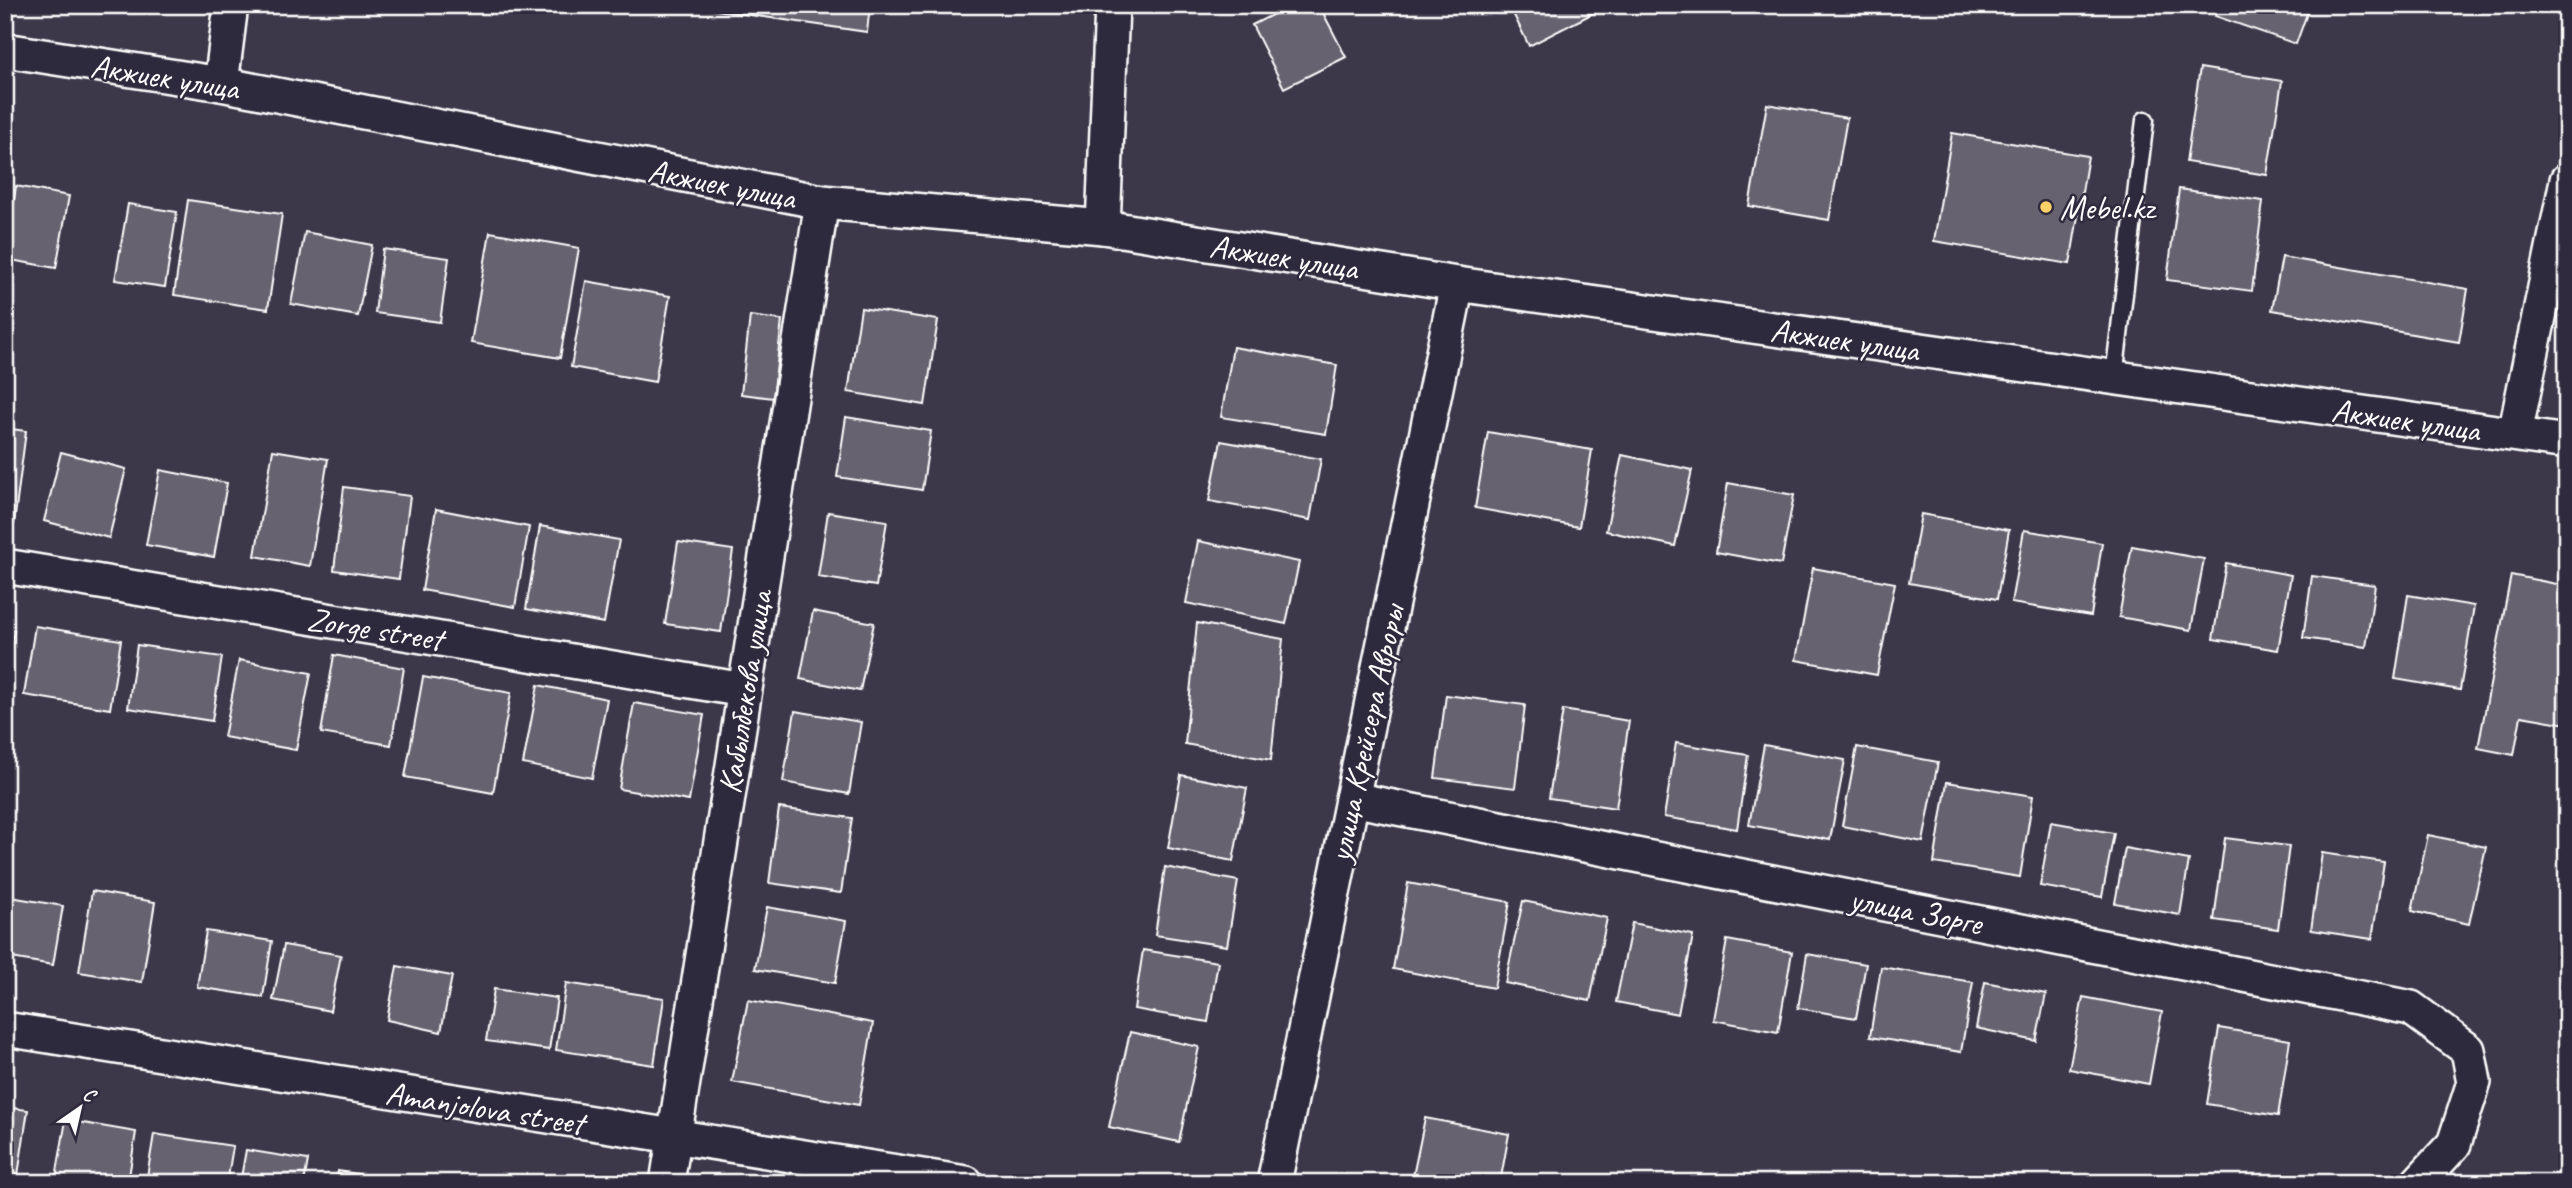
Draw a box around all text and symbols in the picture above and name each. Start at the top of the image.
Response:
street label: Акжиек улица [88,45,244,110]
street label: Акжиек улица [645,149,801,219]
place label: Mebel.kz [2060,187,2157,229]
marker: Mebel.kz [2038,199,2054,215]
street label: Акжиек улица [1207,225,1363,290]
street label: Акжиек улица [1768,309,1923,371]
street label: Акжиек улица [2329,389,2484,451]
street label: Кабылбекова улица [708,585,782,797]
street label: Zorge street [304,598,450,661]
street label: улица Крейсера Авроры [1318,598,1414,867]
street label: улица Зорге [1844,877,1988,945]
north arrow [46,1072,116,1142]
street label: Amanjolova street [383,1072,591,1145]
text: С [78,1082,102,1109]

